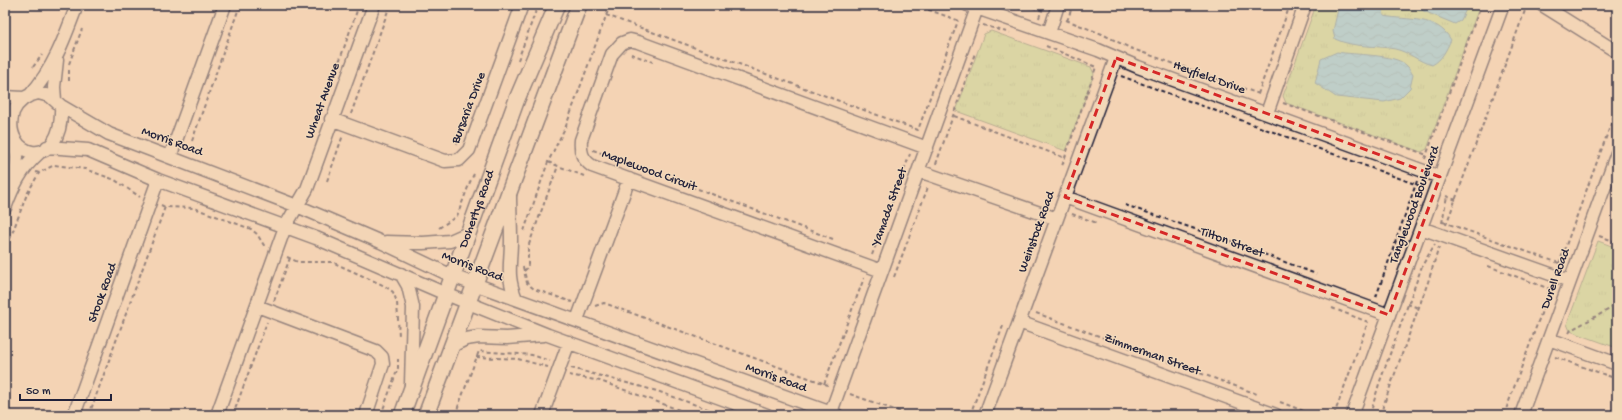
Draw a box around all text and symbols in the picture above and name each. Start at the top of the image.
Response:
street label: Heyfield Drive [1171,58,1248,98]
street label: Wheat Avenue [302,61,344,141]
street label: Bursaria Drive [448,70,490,147]
street label: Morris Road [139,124,206,160]
street label: Tanglewood Boulevard [1386,143,1444,267]
street label: Maplewood Circuit [600,147,700,196]
street label: Yamada Street [869,164,912,249]
street label: Dohertys Road [456,167,498,251]
street label: Weinstock Road [1015,188,1059,275]
street label: Tilton Street [1197,224,1267,262]
street label: Durell Road [1538,246,1574,312]
street label: Morris Road [439,249,506,286]
street label: Stook Road [85,260,121,325]
street label: Zimmerman Street [1102,331,1204,380]
street label: Morris Road [743,360,810,396]
scale bar [20,376,111,402]
text: 50 m [26,385,51,399]

